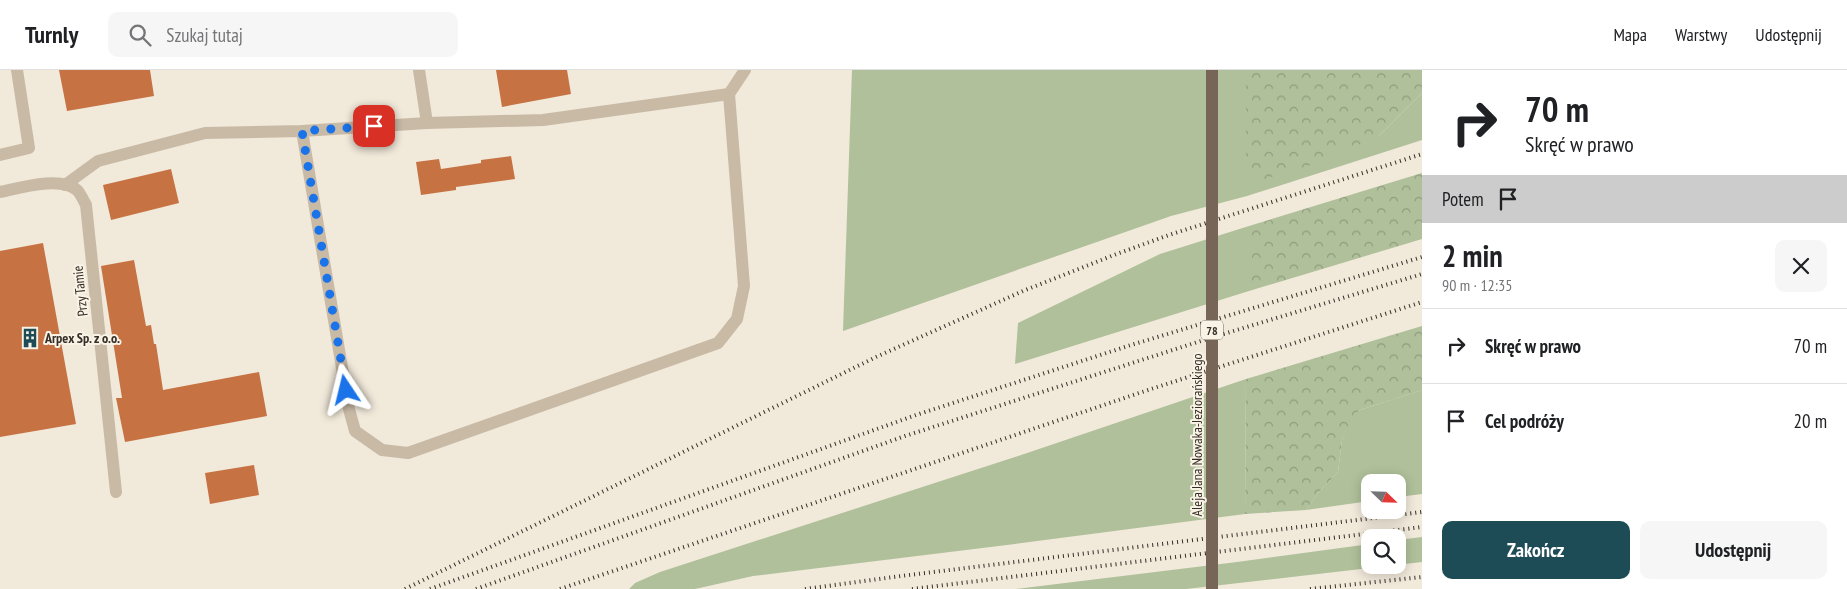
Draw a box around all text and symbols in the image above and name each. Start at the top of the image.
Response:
search box [108,12,458,57]
text: Turnly [25,19,78,50]
icon: search [126,21,154,49]
text: Szukaj tutaj [166,23,243,47]
text: Mapa [1613,23,1647,46]
text: Warstwy [1675,23,1727,46]
text: Udostępnij [1755,23,1822,46]
text: 70 m [1525,86,1589,132]
icon: right [1442,90,1507,155]
pin [353,105,395,147]
icon: arrive [360,112,388,140]
text: Skręć w prawo [1525,130,1634,158]
icon: arrive [1494,185,1522,213]
text: Potem [1442,187,1484,211]
text: 2 min [1442,236,1503,275]
button: close [1775,240,1827,292]
street label: Przy Tamie [68,265,92,317]
text: 90 m · 12:35 [1442,275,1513,295]
road number: 78 [1201,320,1223,340]
building icon: Arpex Sp. z o.o. [19,327,41,349]
place label: Arpex Sp. z o.o. [44,329,120,347]
icon: right [1442,332,1470,360]
text: Skręć w prawo [1485,334,1581,358]
text: 70 m [1794,334,1827,358]
street label: Aleja Jana Nowaka-Jeziorańskiego [1188,353,1206,517]
position arrow [319,363,371,415]
icon: arrive [1442,407,1470,435]
text: Cel podróży [1485,409,1564,433]
text: 20 m [1794,409,1827,433]
north arrow [1361,474,1406,519]
map controls [1361,474,1406,574]
button: Zakończ [1442,521,1630,579]
button: Udostępnij [1640,521,1827,579]
button: search [1361,529,1406,574]

